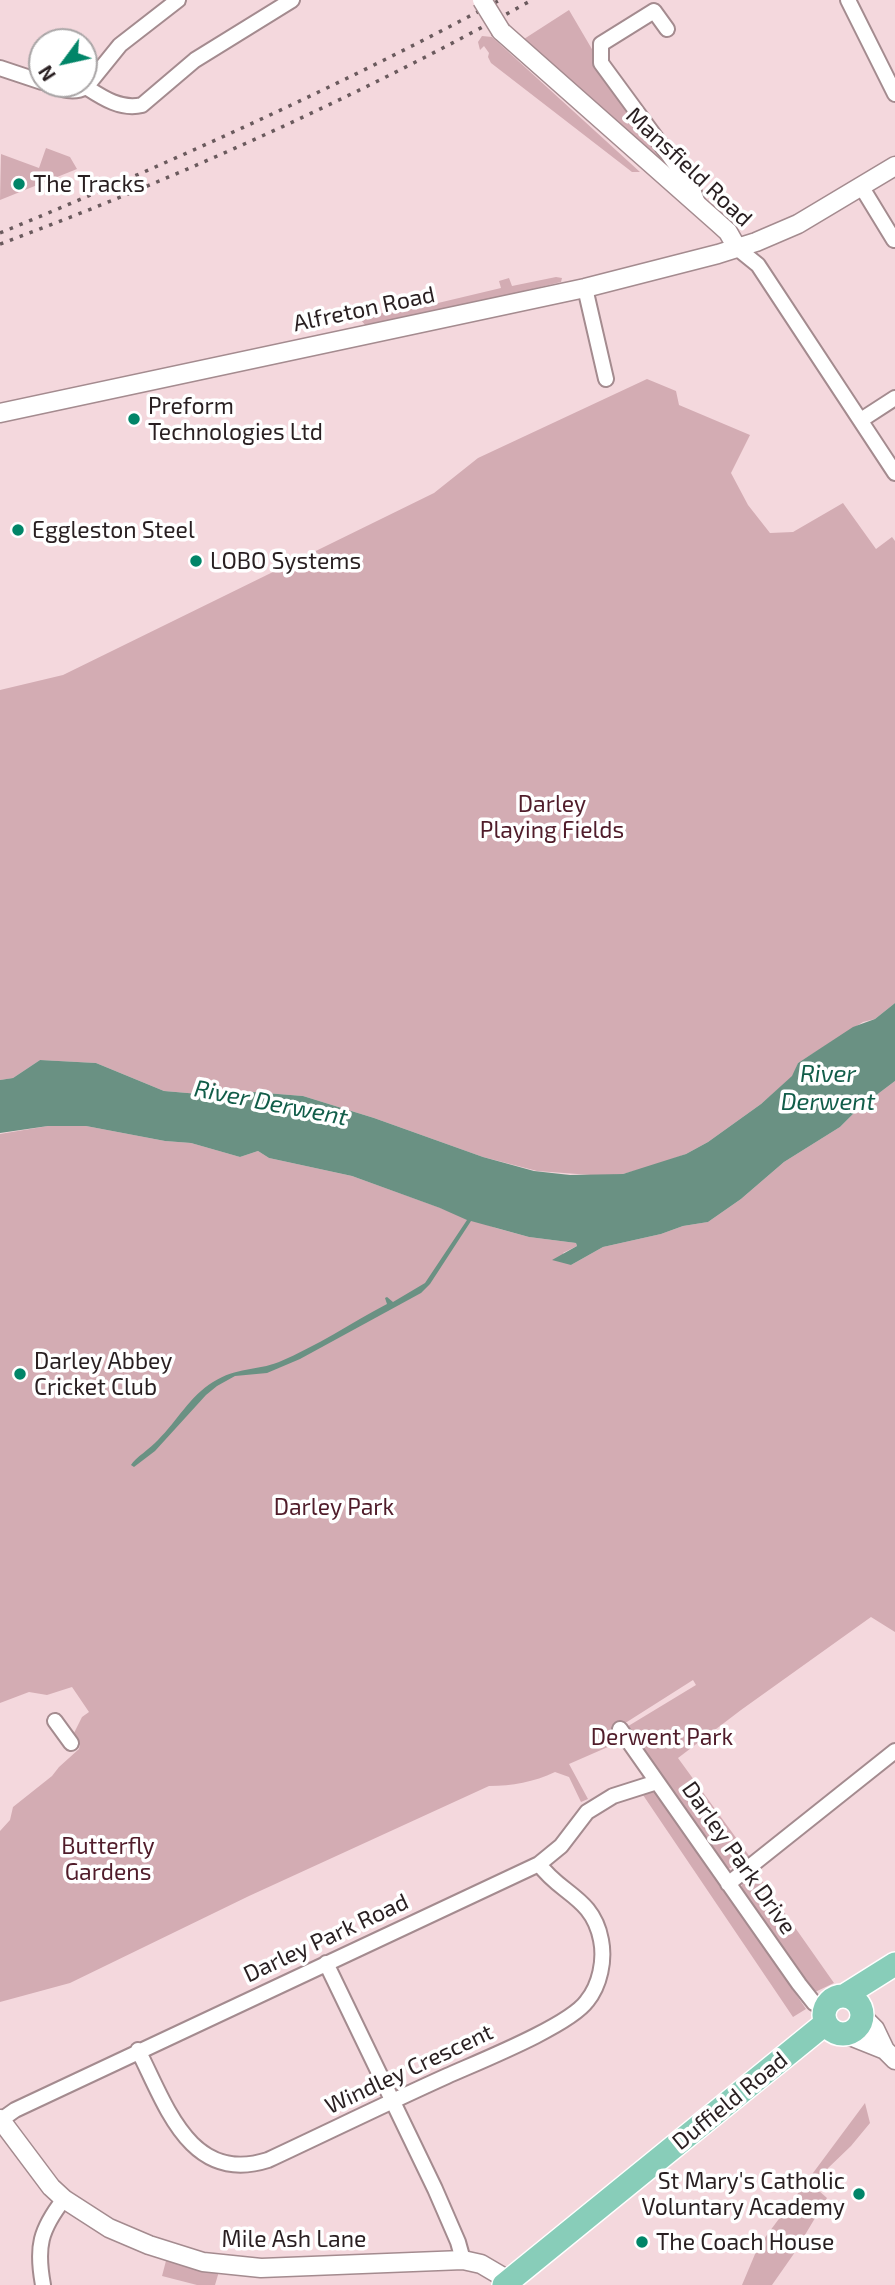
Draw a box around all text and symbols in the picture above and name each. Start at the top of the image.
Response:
north arrow [28,28,98,98]
text: N [33,62,60,86]
street label: Mansfield Road [620,102,758,232]
place label: The Tracks [33,170,145,198]
marker: The Tracks [11,176,27,192]
street label: Alfreton Road [291,280,437,338]
place label: Preform Technologies Ltd [148,392,323,446]
marker: Preform Technologies Ltd [126,411,142,427]
place label: Eggleston Steel [32,516,195,544]
marker: Eggleston Steel [10,522,26,538]
place label: LOBO Systems [210,547,361,575]
marker: LOBO Systems [188,553,204,569]
park label: Darley Playing Fields [480,790,624,844]
water label: River Derwent [781,1060,875,1116]
water label: River Derwent [192,1074,350,1132]
place label: Darley Abbey Cricket Club [34,1347,173,1401]
marker: Darley Abbey Cricket Club [12,1366,28,1382]
park label: Darley Park [274,1493,394,1521]
park label: Derwent Park [591,1723,733,1751]
street label: Darley Park Drive [676,1776,802,1940]
park label: Butterfly Gardens [61,1832,155,1886]
street label: Darley Park Road [239,1888,413,1988]
street label: Windley Crescent [321,2018,497,2120]
street label: Duffield Road [667,2046,793,2156]
place label: St Mary's Catholic Voluntary Academy [642,2167,845,2221]
marker: St Mary's Catholic Voluntary Academy [851,2186,867,2202]
street label: Mile Ash Lane [222,2225,366,2253]
place label: The Coach House [656,2228,834,2256]
marker: The Coach House [634,2234,650,2250]

